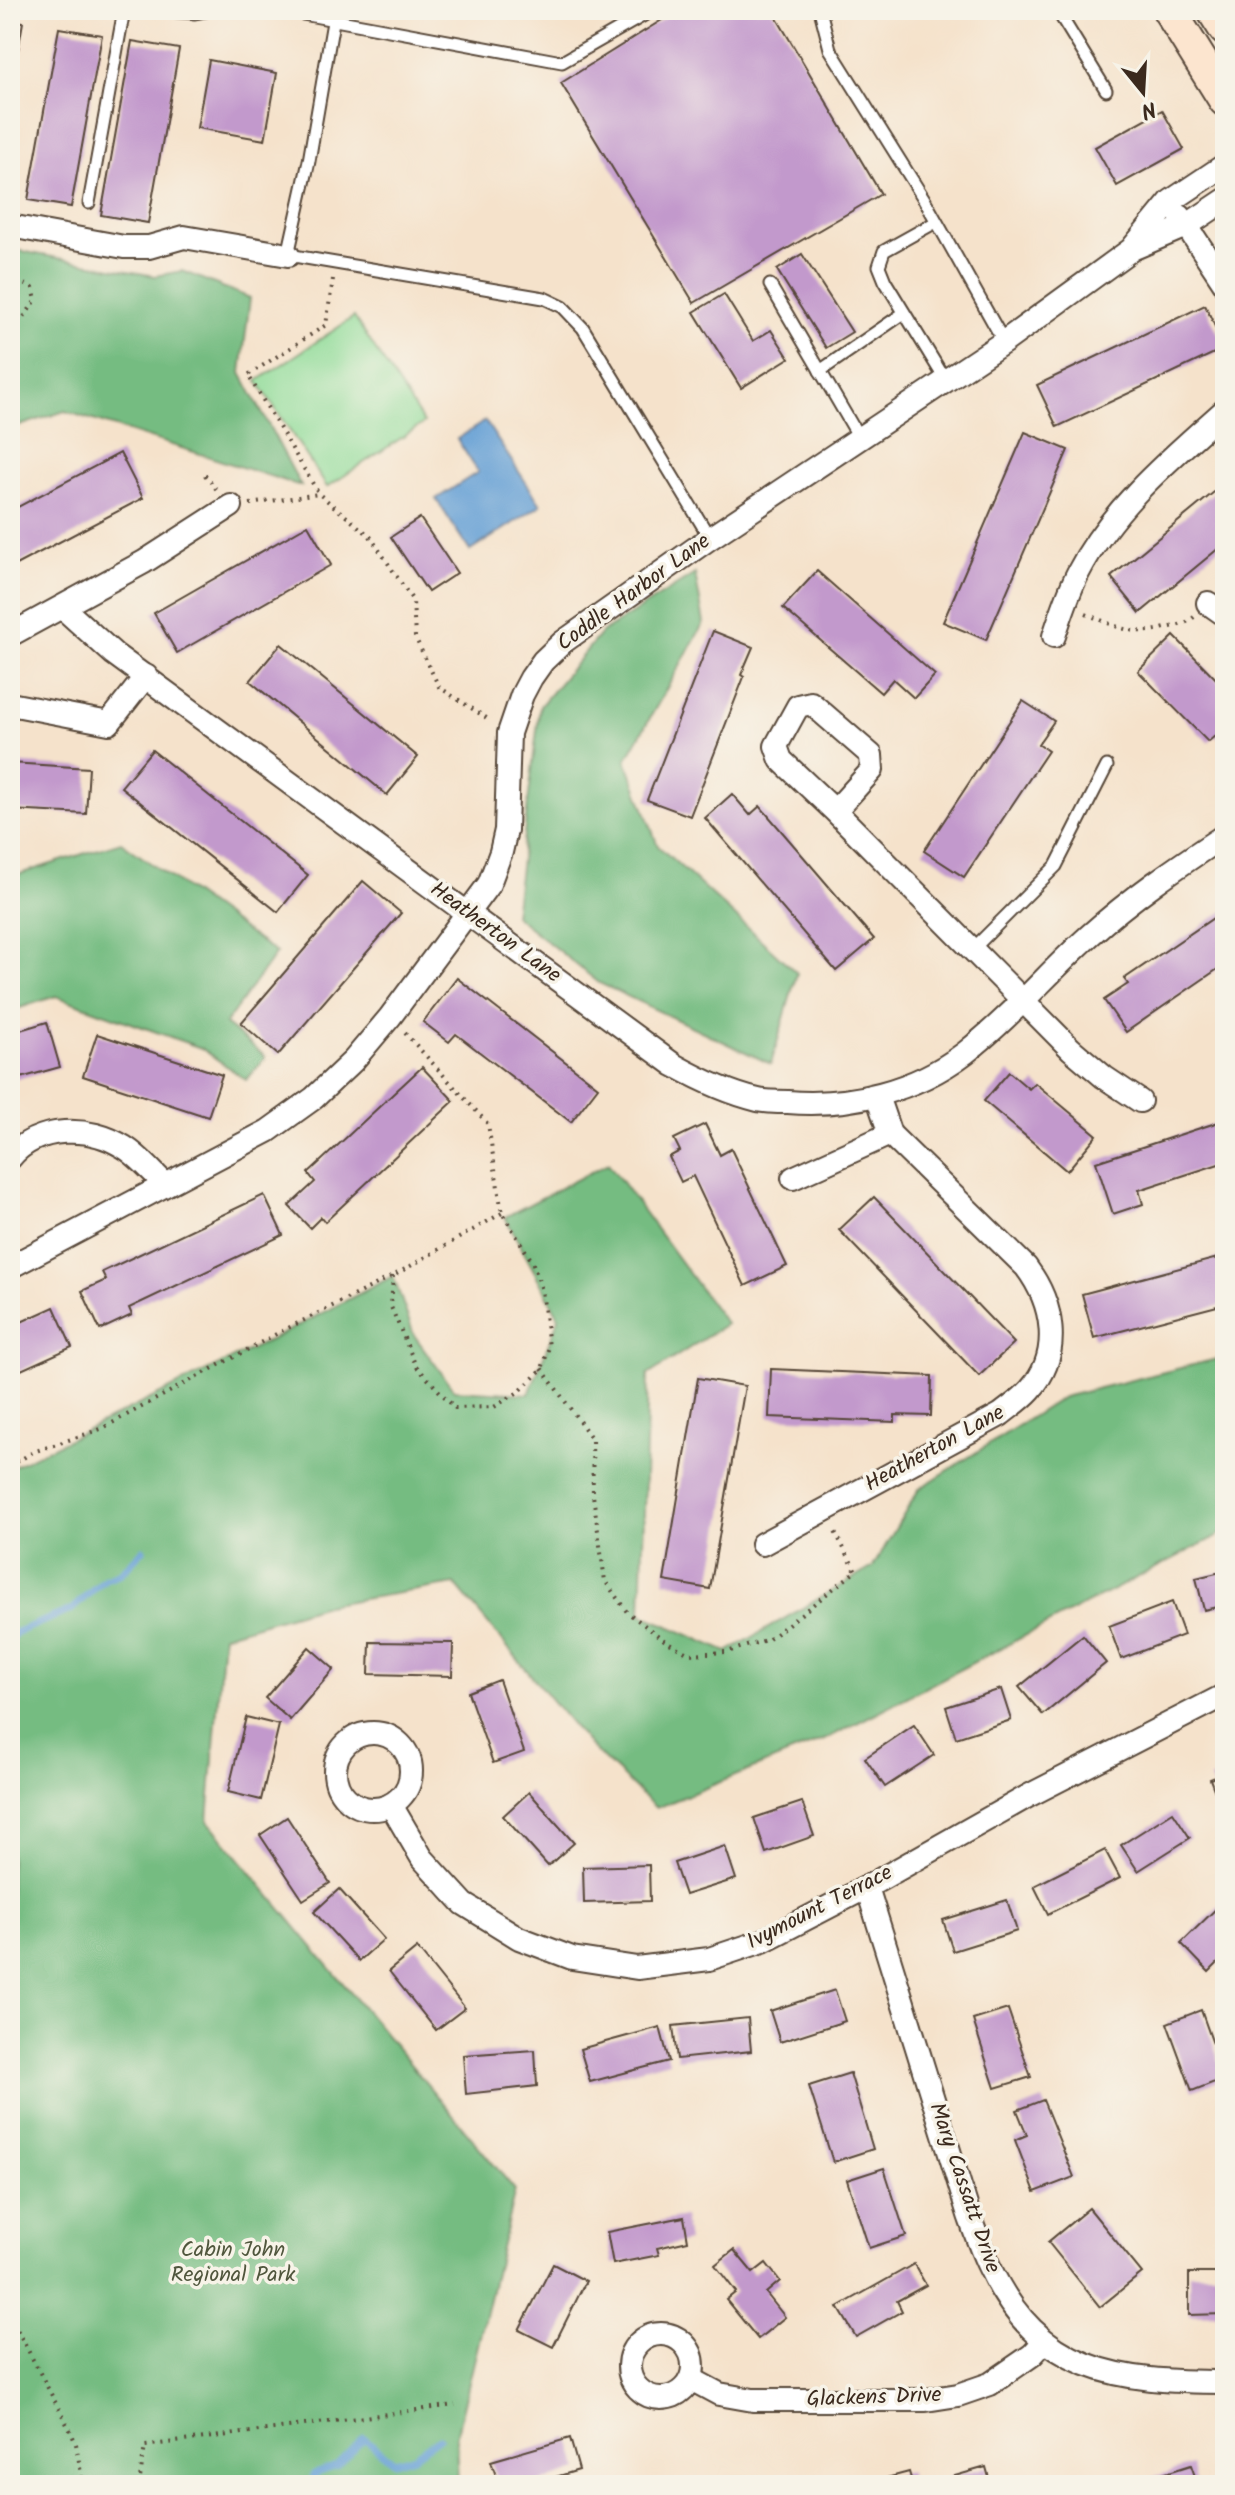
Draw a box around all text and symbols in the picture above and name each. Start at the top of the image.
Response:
north arrow [1103,52,1183,132]
text: N [1136,90,1160,127]
street label: Coddle Harbor Lane [550,525,718,661]
street label: Heatherton Lane [422,873,568,993]
street label: Heatherton Lane [859,1396,1012,1502]
street label: Ivymount Terrace [741,1856,899,1960]
street label: Mary Cassatt Drive [918,2098,1010,2278]
park label: Cabin John Regional Park [171,2233,296,2293]
street label: Glackens Drive [806,2378,942,2418]

